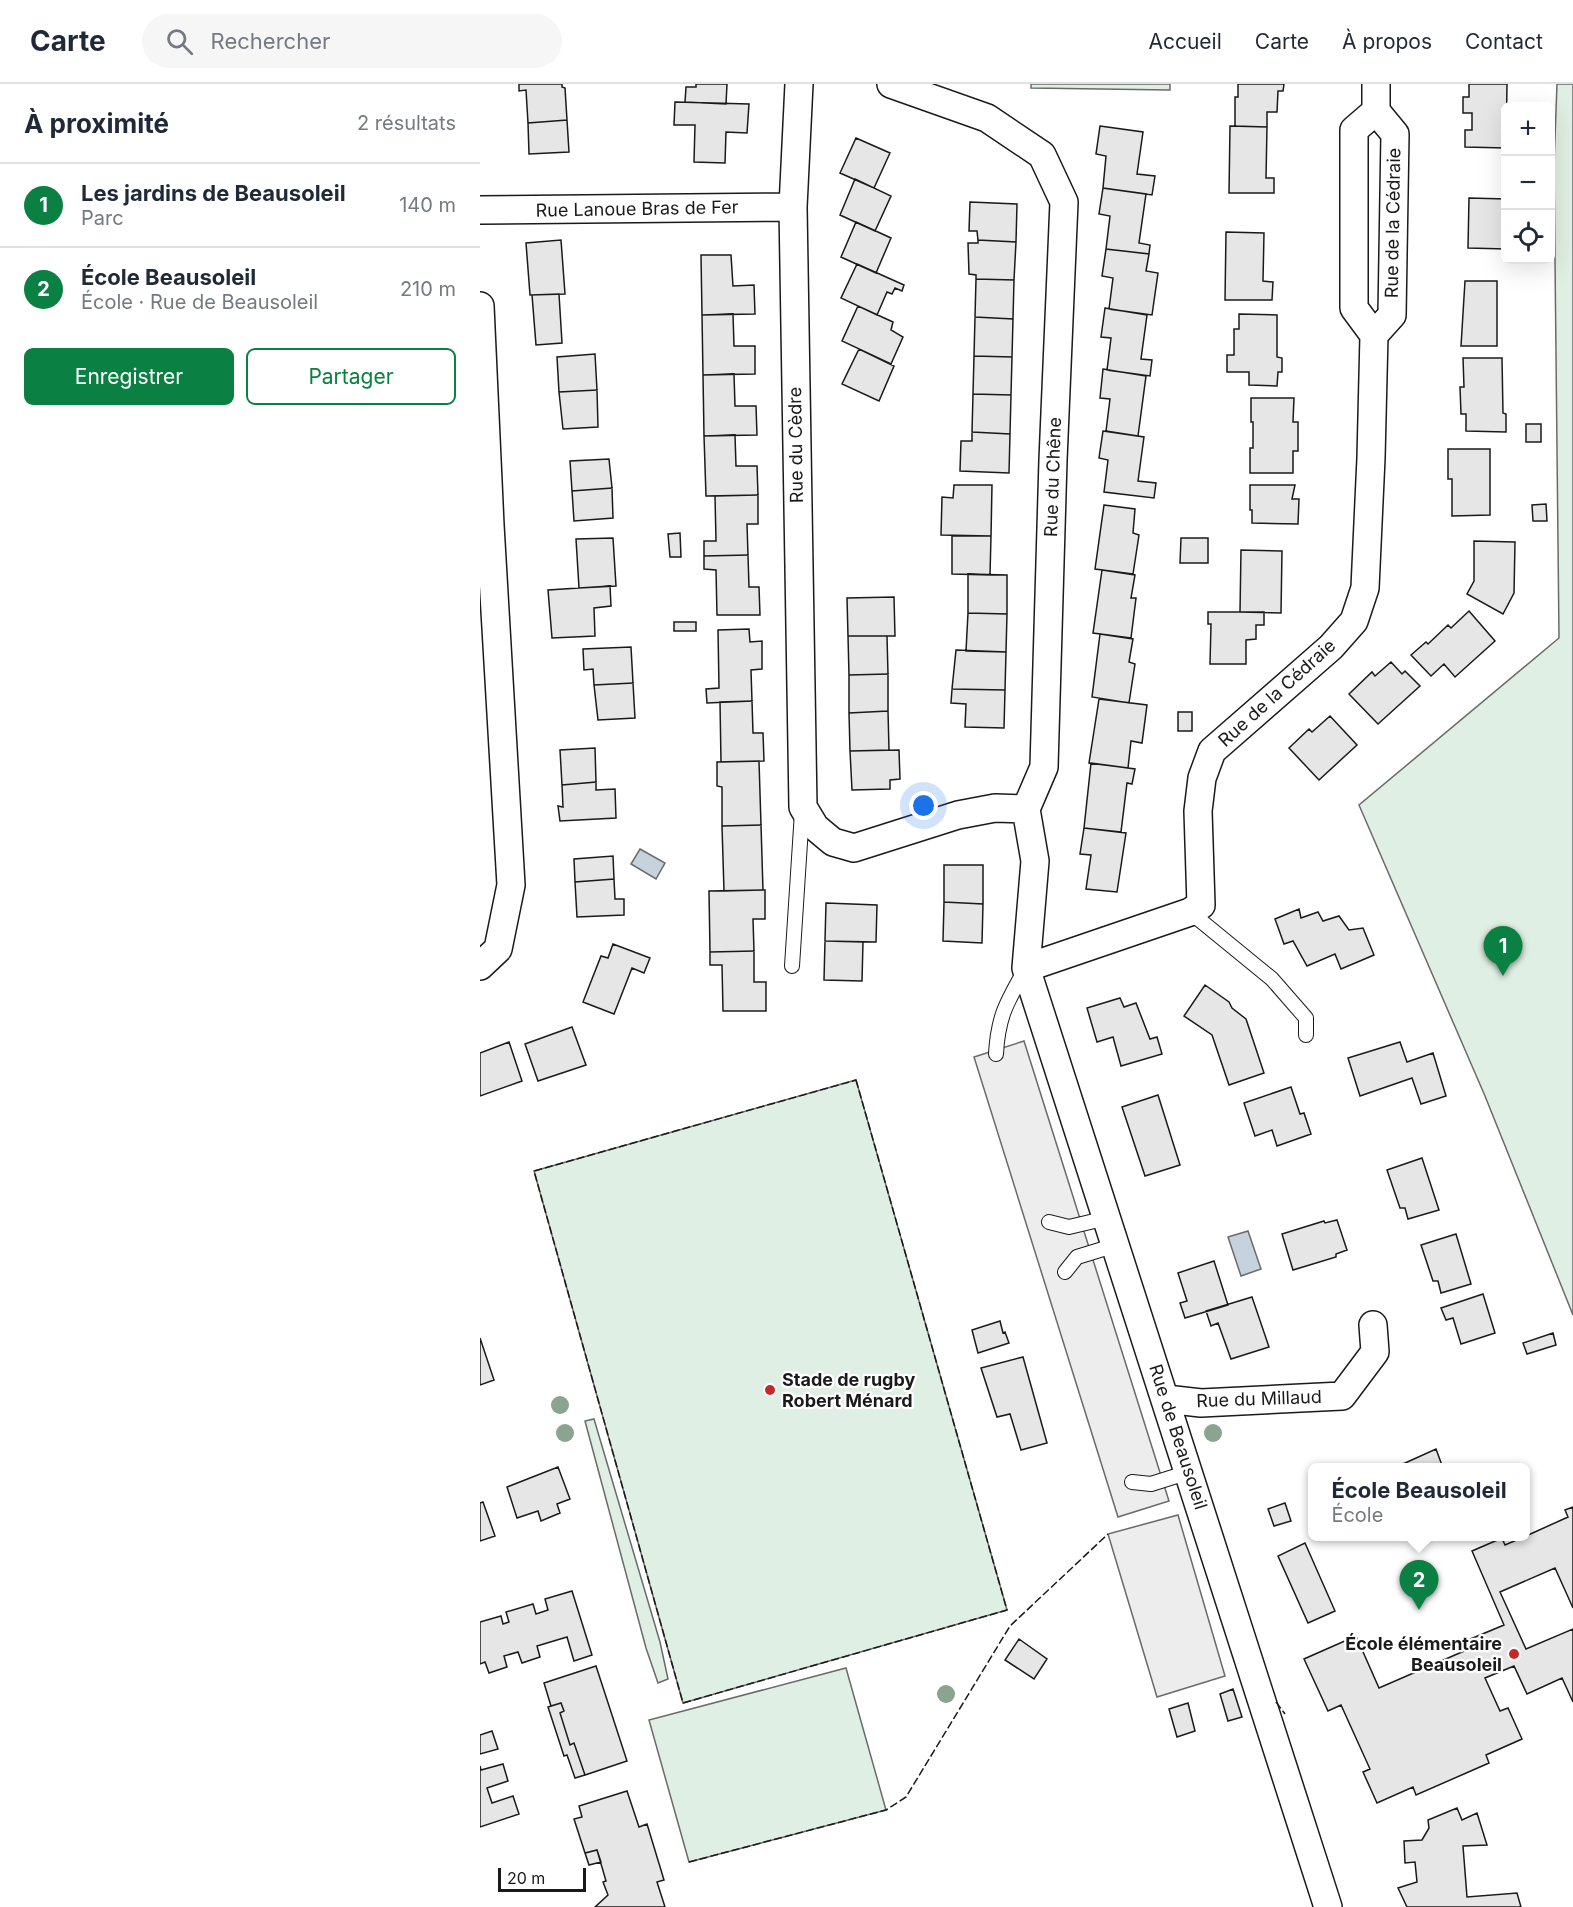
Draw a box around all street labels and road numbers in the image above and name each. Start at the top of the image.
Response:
street label: Rue de la Cédraie [1381,148,1404,298]
street label: Rue Lanoue Bras de Fer [535,196,739,221]
street label: Rue du Cèdre [784,387,807,503]
street label: Rue du Chêne [1040,417,1065,537]
street label: Rue de la Cédraie [1214,635,1340,751]
street label: Rue de Beausoleil [1145,1362,1212,1512]
street label: Rue du Millaud [1196,1386,1322,1411]

